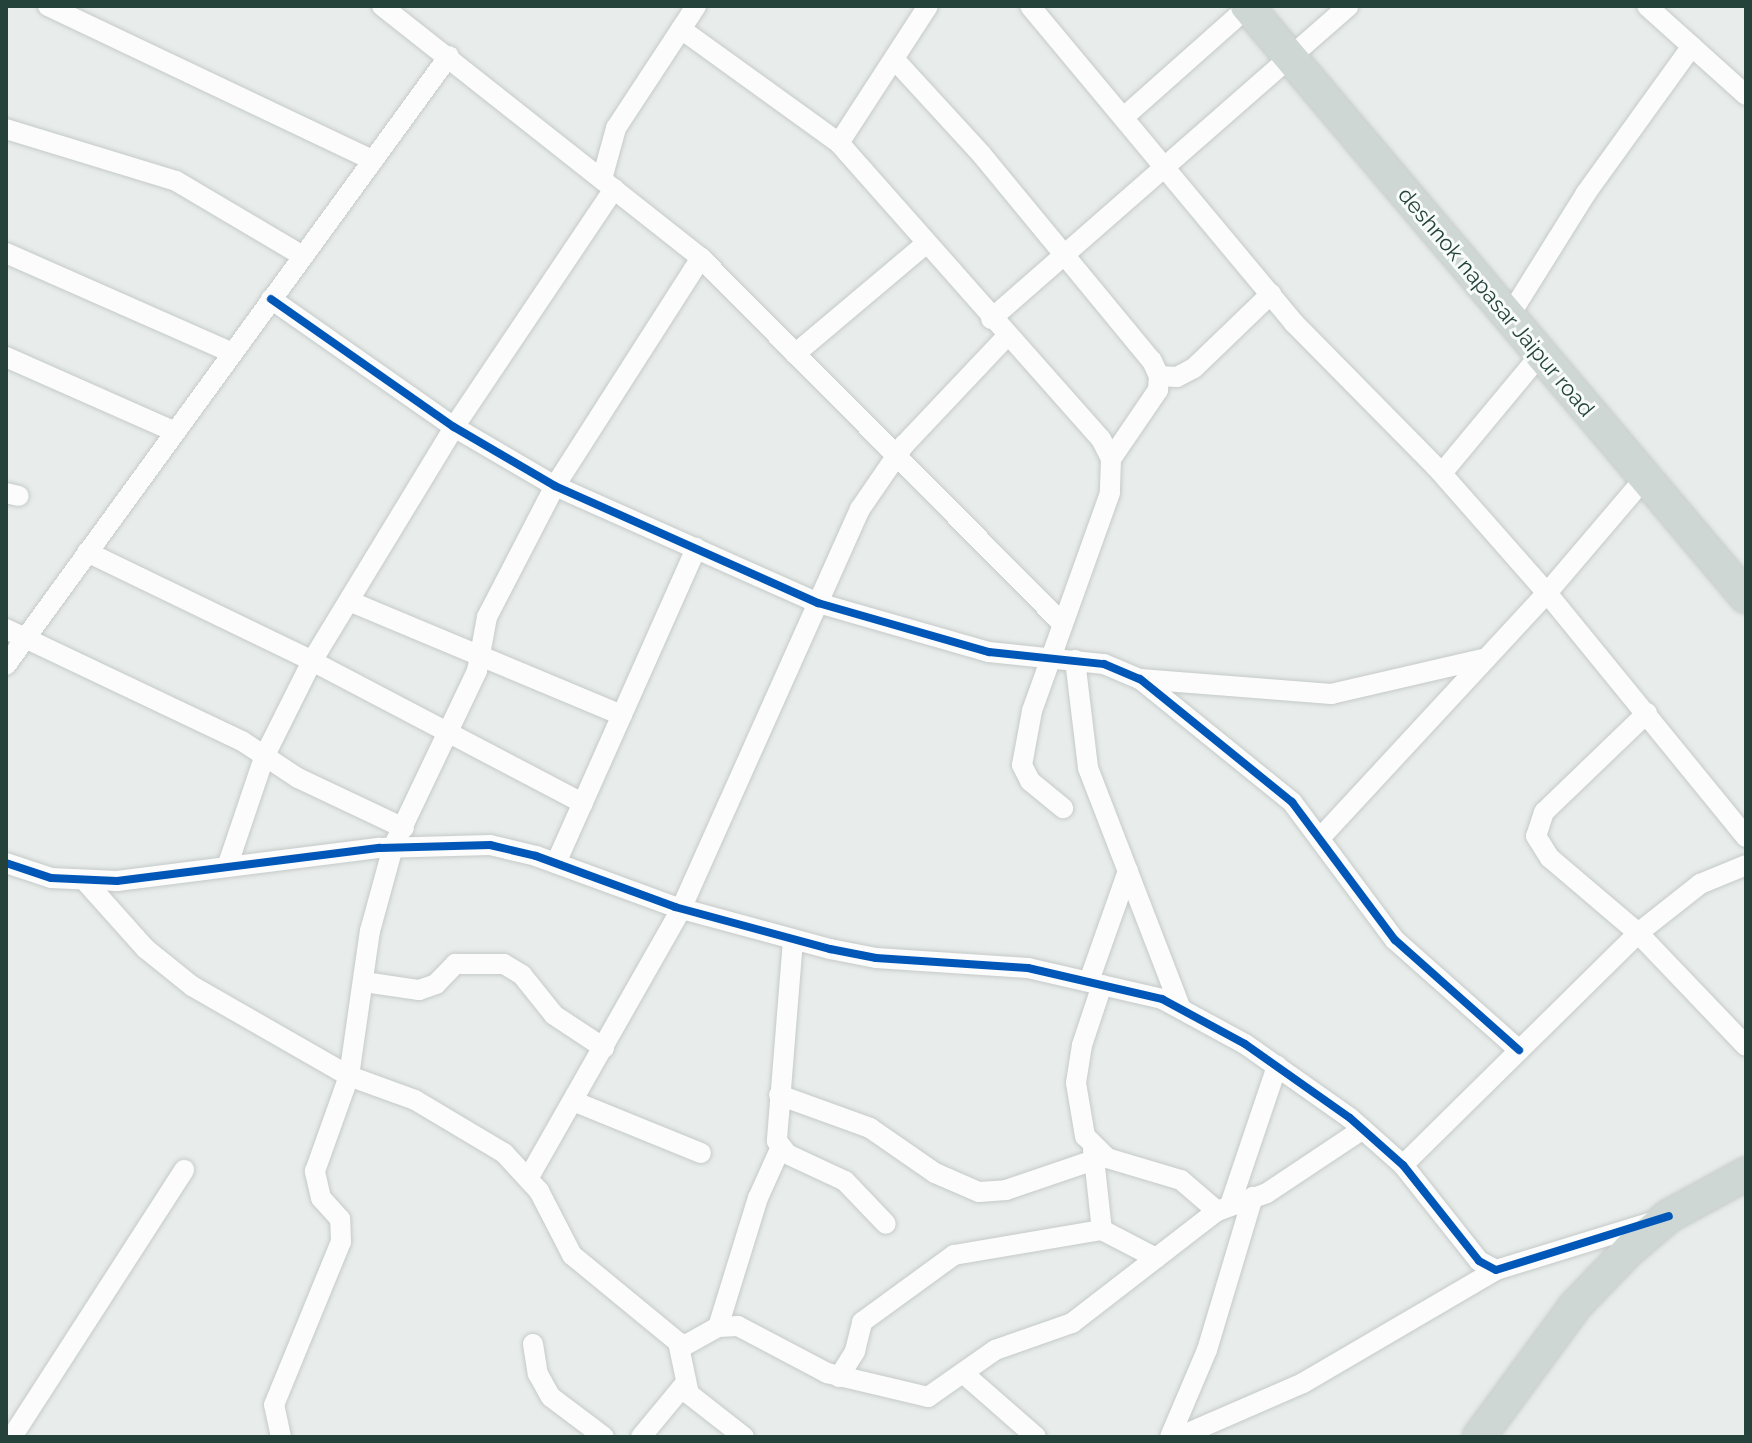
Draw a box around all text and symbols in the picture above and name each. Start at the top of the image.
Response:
street label: deshnok napasar Jaipur road [1392,181,1600,423]

